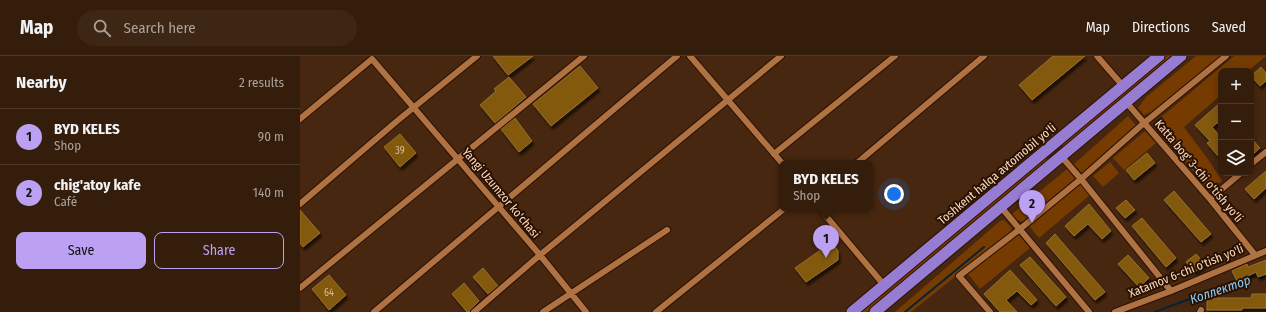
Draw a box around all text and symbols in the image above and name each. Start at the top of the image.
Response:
search box [77,10,357,46]
text: Map [20,16,53,39]
icon: search [91,17,113,39]
text: Search here [123,19,196,37]
text: Map [1086,19,1110,36]
text: Directions [1132,19,1190,36]
text: Saved [1212,19,1246,36]
map controls [1218,68,1254,176]
button: + [1218,68,1254,104]
text: Nearby [16,72,67,93]
text: 2 results [239,75,284,90]
button: − [1218,104,1254,140]
street label: Katta bog' 3-chi o'tish yo'li [1152,117,1246,225]
text: BYD KELES [54,120,120,138]
street label: Toshkent halqa avtomobil yo'li [935,121,1059,227]
text: 1 [26,129,32,144]
text: 90 m [258,129,284,144]
text: Shop [54,138,81,153]
button: layers [1218,140,1254,176]
house number: 39 [395,145,405,157]
street label: Yangi Uzumzor ko'chasi [459,145,543,241]
popup [779,160,873,212]
text: BYD KELES [793,170,859,188]
text: chig'atoy kafe [54,176,141,194]
your location [884,184,904,204]
text: 2 [26,185,32,200]
text: 140 m [253,185,284,200]
text: Shop [793,188,820,203]
pin: 2 [1019,190,1045,223]
text: Café [54,194,77,209]
pin: 1 [813,225,839,258]
button: Save [16,232,146,269]
button: Share [154,232,284,269]
street label: Xatamov 6-chi o'tish yo'li [1126,242,1246,300]
water label: Коллектор [1188,272,1253,307]
house number: 64 [324,287,334,299]

